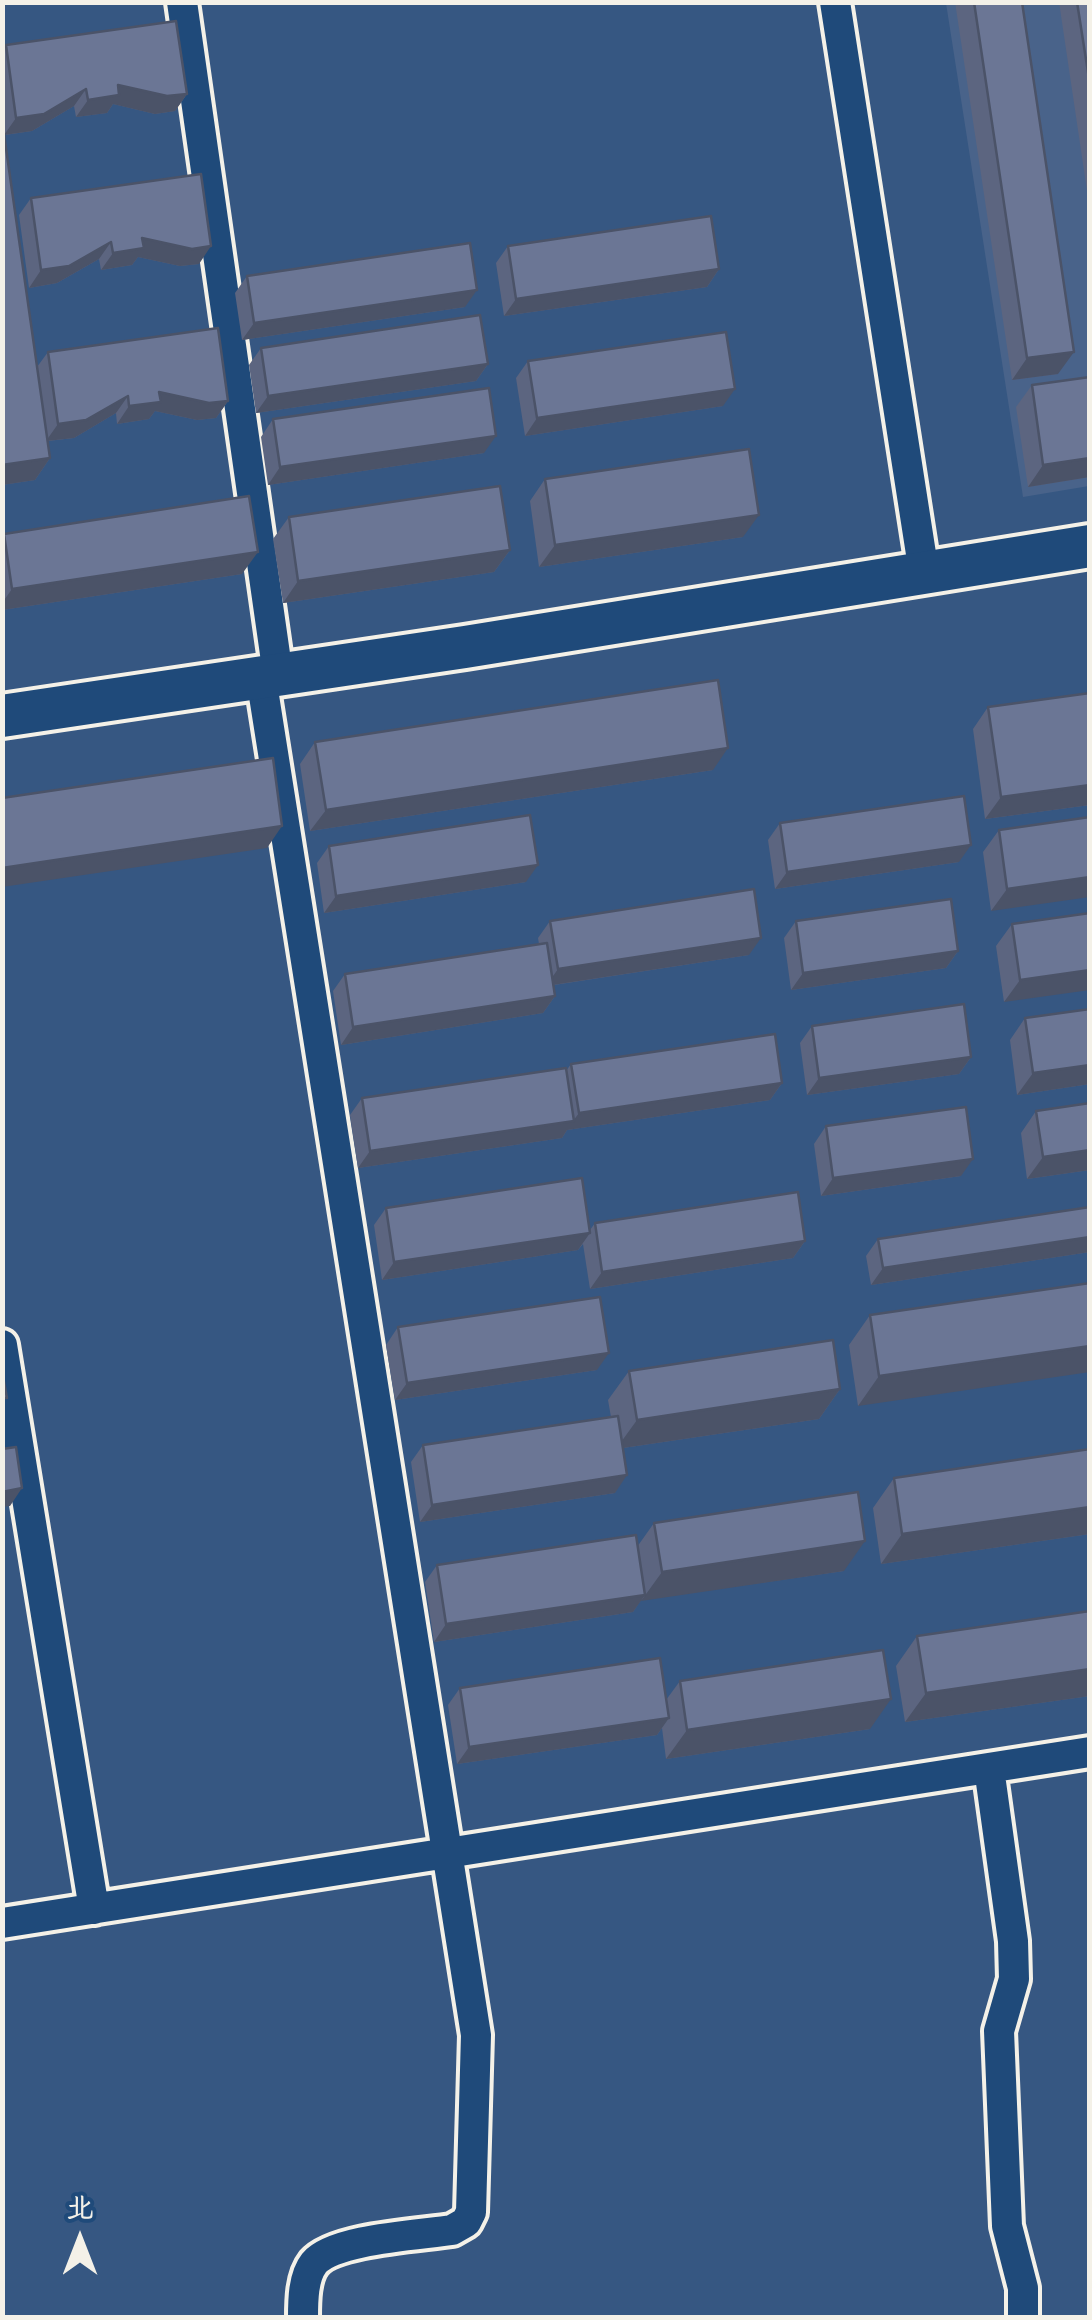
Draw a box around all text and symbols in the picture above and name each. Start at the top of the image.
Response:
text: 北 [66,2187,94,2232]
north arrow [30,2190,130,2290]

